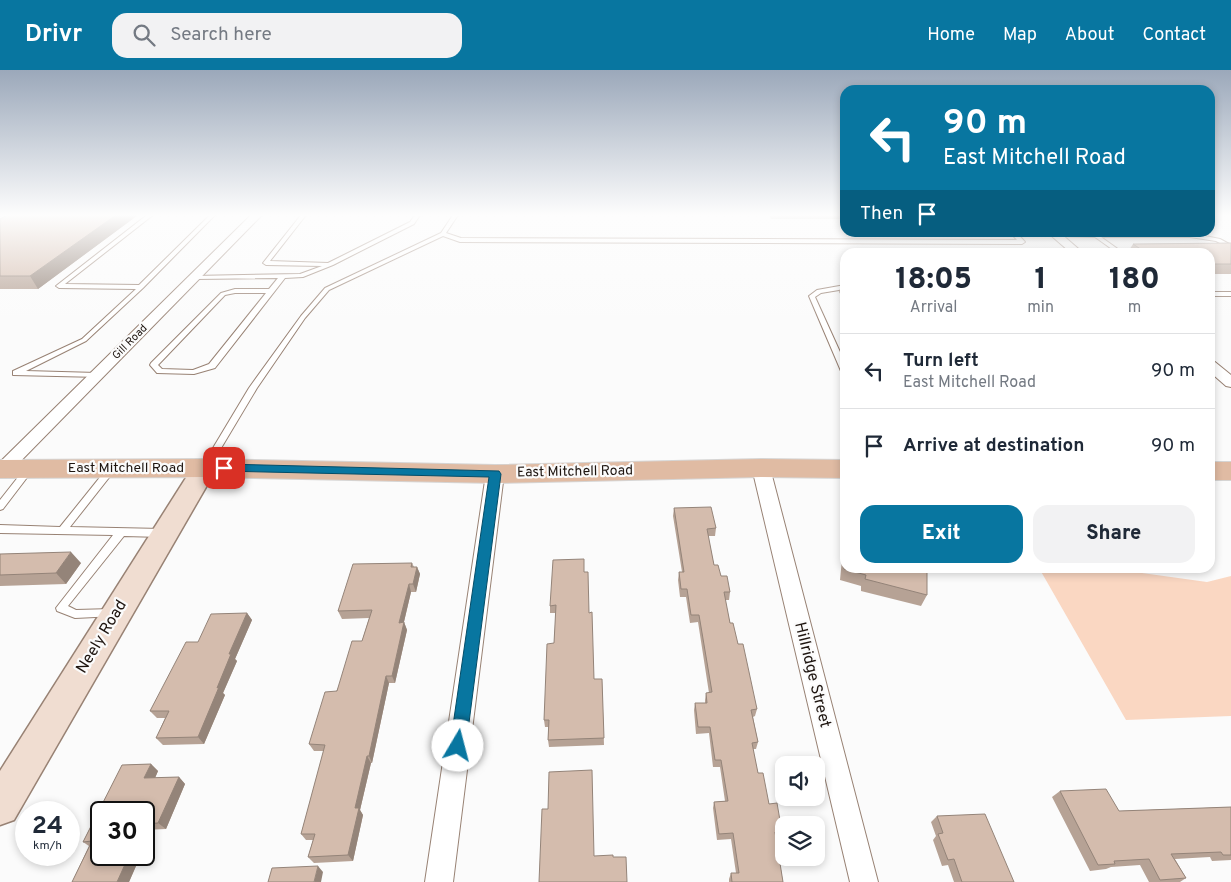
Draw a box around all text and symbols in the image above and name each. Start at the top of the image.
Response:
search box [112,13,462,58]
text: Drivr [25,20,82,50]
icon: search [130,21,158,49]
text: Search here [170,23,272,47]
text: Home [927,24,975,47]
text: Map [1003,24,1037,47]
text: About [1065,24,1114,47]
text: Contact [1142,24,1206,47]
text: 90 m [943,102,1027,146]
icon: left [860,105,925,170]
text: East Mitchell Road [943,145,1126,172]
icon: arrive [913,200,941,228]
text: Then [860,202,903,226]
text: 18:05 [895,262,972,299]
text: 1 [1034,262,1047,299]
text: 180 [1109,262,1160,299]
text: Arrival [910,298,957,318]
text: min [1027,298,1054,318]
text: m [1128,298,1141,318]
street label: Gill Road [109,321,151,363]
text: Turn left [903,349,979,373]
icon: left [860,357,888,385]
text: 90 m [1151,359,1195,383]
text: East Mitchell Road [903,373,1036,393]
icon: arrive [860,432,888,460]
text: Arrive at destination [903,434,1084,458]
text: 90 m [1151,434,1195,458]
pin [203,447,245,489]
icon: arrive [210,454,238,482]
street label: East Mitchell Road [68,460,184,477]
street label: East Mitchell Road [517,462,633,482]
button: Exit [860,505,1023,563]
button: Share [1033,505,1195,563]
street label: Neely Road [72,597,132,677]
street label: Hillridge Street [789,620,835,730]
position arrow [431,719,483,771]
map controls [775,756,825,866]
button: sound [775,756,825,806]
speed limit sign: 30 [90,801,155,866]
text: 24 [32,811,63,843]
button: layers [775,816,825,866]
text: km/h [33,838,62,854]

